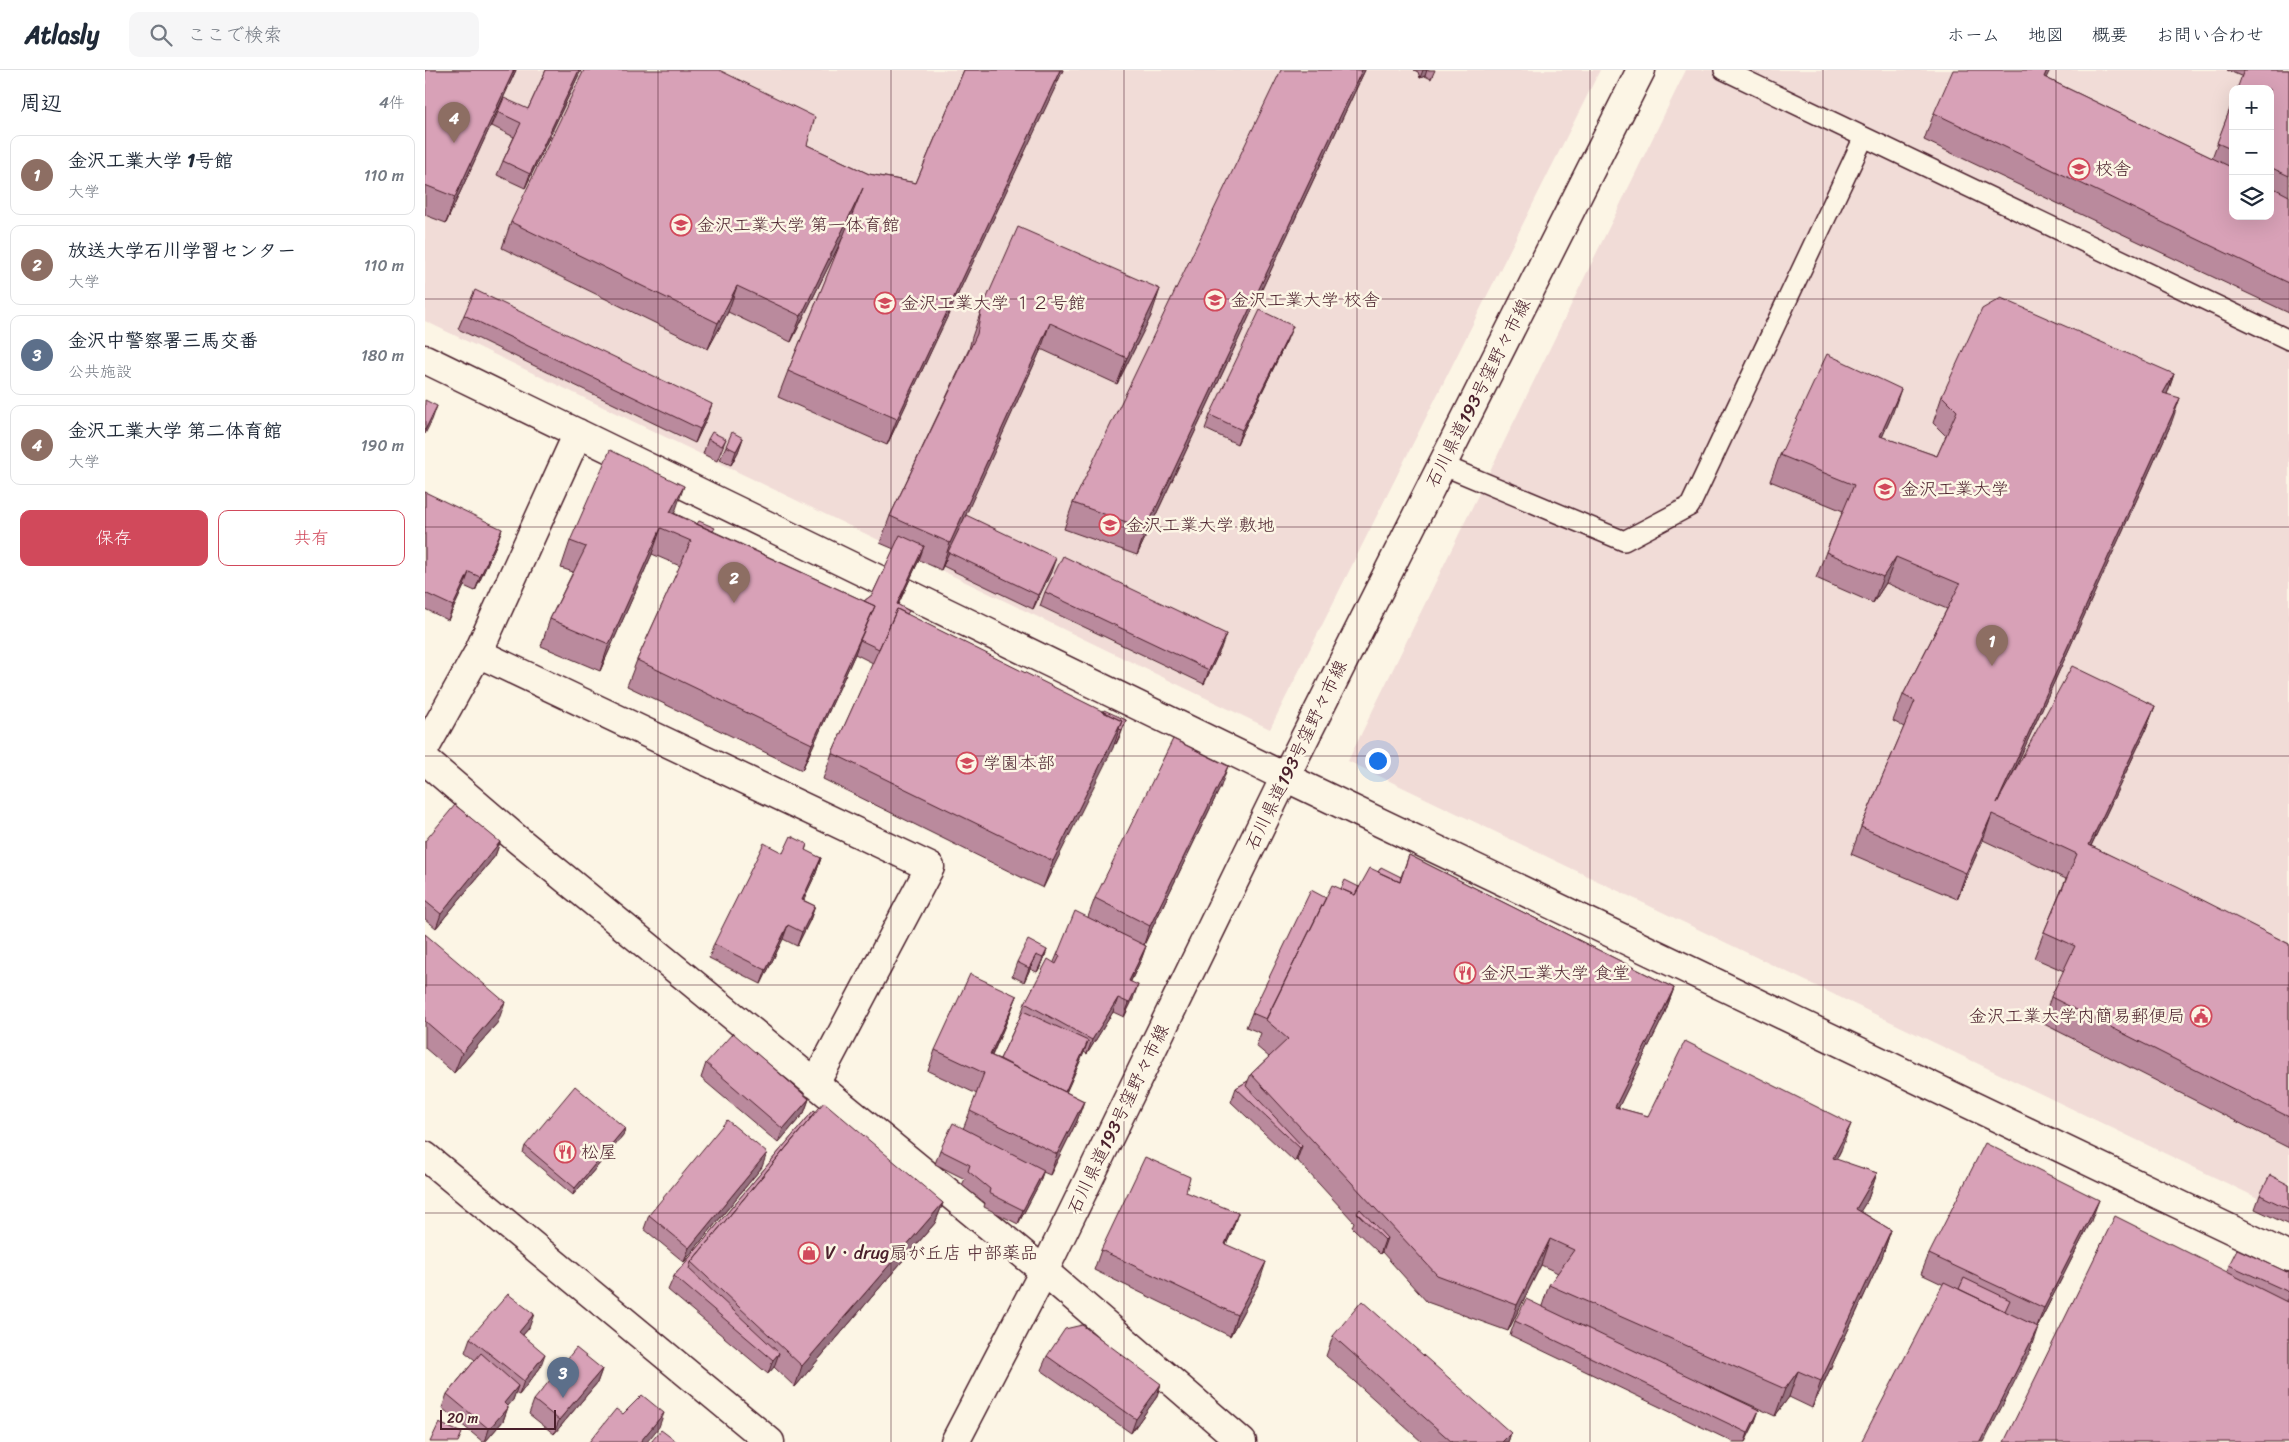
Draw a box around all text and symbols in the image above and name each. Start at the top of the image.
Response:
search box [129,12,479,57]
text: Atlasly [25,14,99,56]
text: ここで検索 [187,18,282,51]
text: ホーム [1947,19,2000,51]
text: 地図 [2028,19,2064,51]
text: 概要 [2092,19,2128,51]
text: お問い合わせ [2156,19,2264,51]
icon: search [147,21,175,49]
text: 周辺 [20,84,62,122]
map controls [2229,85,2274,220]
button: + [2229,85,2274,130]
text: 4件 [379,88,405,117]
pin: 4 [438,102,470,143]
button: − [2229,130,2274,175]
text: 金沢工業大学 1号館 [68,144,233,177]
place label: 校舎 [2095,153,2131,185]
school or university icon: 校舎 [2067,157,2091,181]
text: 1 [34,161,40,190]
text: 110 m [364,161,404,190]
button: layers [2229,175,2274,220]
text: 大学 [68,177,100,206]
place label: 金沢工業大学 第一体育館 [697,209,900,241]
school or university icon: 金沢工業大学 第一体育館 [669,213,693,237]
text: 放送大学石川学習センター [68,234,296,267]
text: 2 [32,251,42,280]
text: 110 m [364,251,404,280]
text: 大学 [68,267,100,296]
place label: 金沢工業大学 校舎 [1231,284,1380,316]
place label: 金沢工業大学 １２号館 [901,287,1086,319]
school or university icon: 金沢工業大学 校舎 [1203,288,1227,312]
school or university icon: 金沢工業大学 １２号館 [873,291,897,315]
street label: 石川県道193号窪野々市線 [1416,293,1540,493]
text: 金沢中警察署三馬交番 [68,324,258,357]
text: 3 [33,341,41,370]
text: 180 m [361,341,404,370]
text: 公共施設 [68,357,132,386]
text: 金沢工業大学 第二体育館 [68,414,282,447]
text: 4 [32,431,42,460]
text: 190 m [361,431,404,460]
text: 大学 [68,447,100,476]
place label: 金沢工業大学 [1901,473,2009,505]
school or university icon: 金沢工業大学 [1873,477,1897,501]
place label: 金沢工業大学 敷地 [1126,509,1275,541]
button: 保存 [20,510,208,566]
button: 共有 [218,510,405,566]
school or university icon: 金沢工業大学 敷地 [1098,513,1122,537]
pin: 2 [718,562,750,603]
pin: 1 [1976,625,2008,666]
street label: 石川県道193号窪野々市線 [1236,654,1356,856]
place label: 学園本部 [983,747,1055,779]
your location [1365,748,1391,774]
school or university icon: 学園本部 [955,751,979,775]
place label: 金沢工業大学 食堂 [1481,957,1630,989]
restaurant icon: 金沢工業大学 食堂 [1453,961,1477,985]
place label: 金沢工業大学内簡易郵便局 [1969,1000,2185,1032]
public building icon: 金沢工業大学内簡易郵便局 [2189,1004,2213,1028]
street label: 石川県道193号窪野々市線 [1058,1018,1178,1220]
place label: 松屋 [581,1136,617,1168]
restaurant icon: 松屋 [553,1140,577,1164]
place label: V・drug扇が丘店 中部薬品 [825,1237,1038,1269]
shop icon: V・drug扇が丘店 中部薬品 [797,1241,821,1265]
pin: 3 [547,1357,579,1398]
text: 20 m [447,1406,478,1431]
scale bar [440,1407,556,1430]

